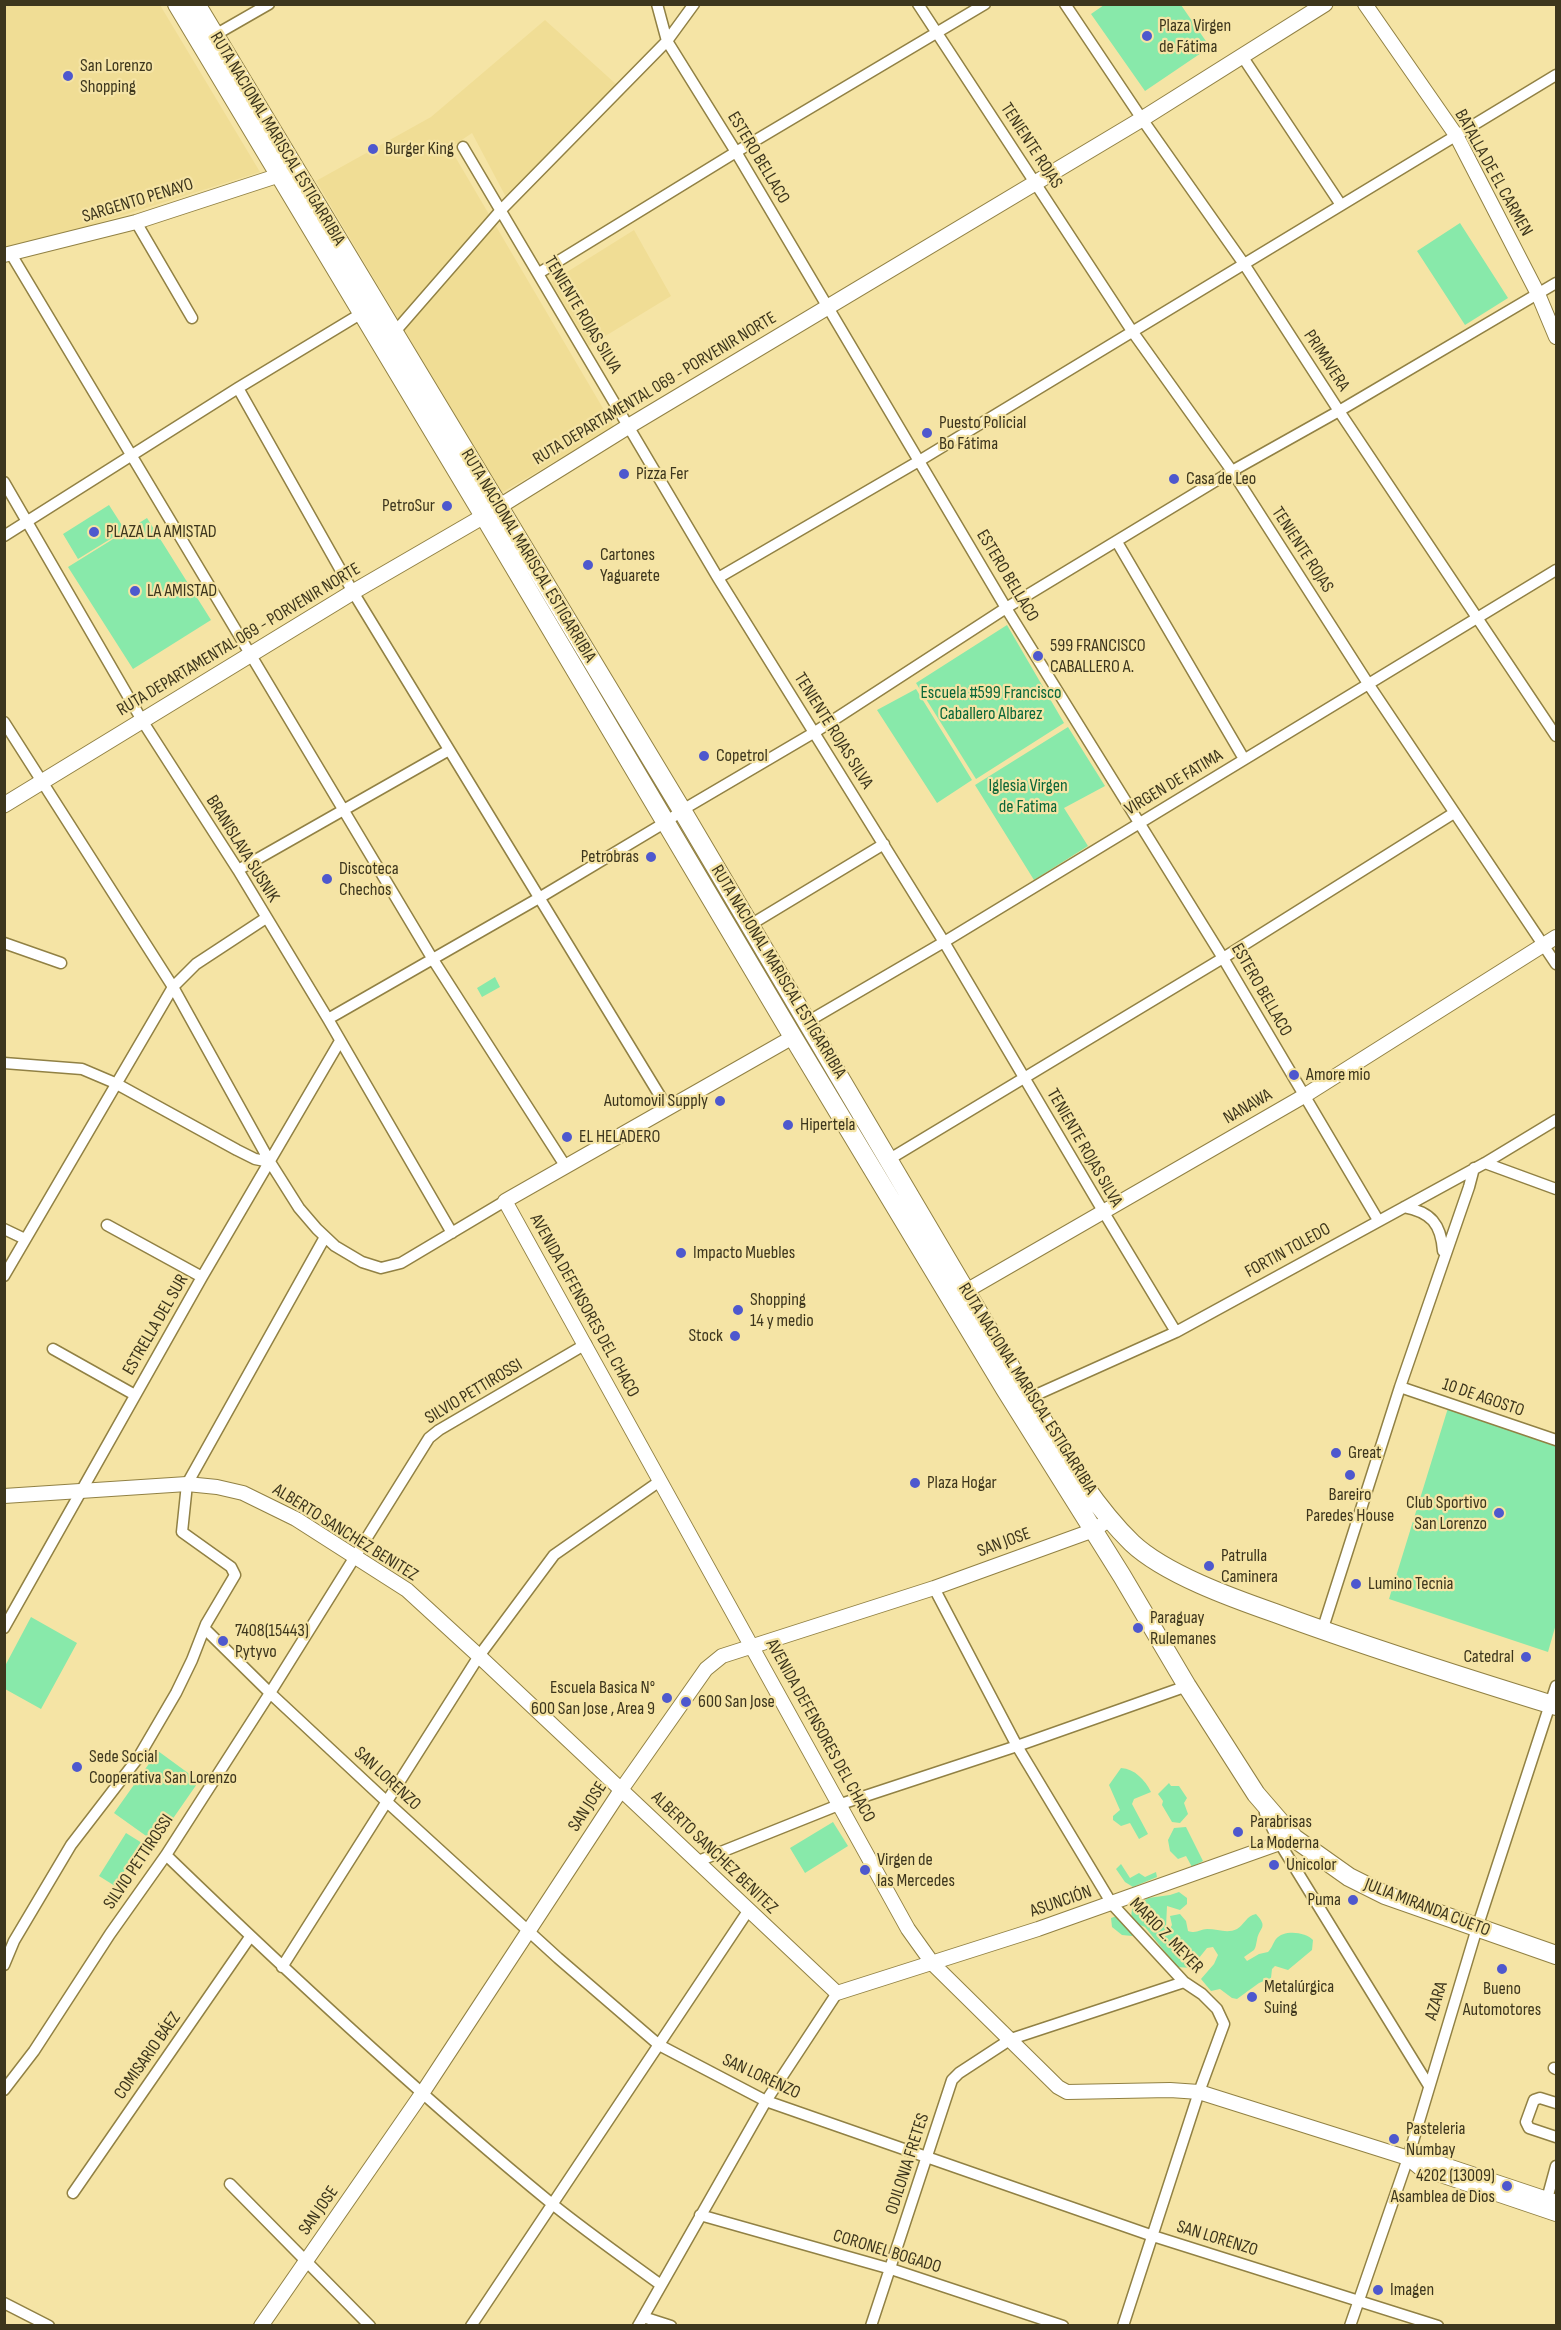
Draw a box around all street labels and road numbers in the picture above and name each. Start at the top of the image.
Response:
street label: RUTA NACIONAL MARISCAL ESTIGARRIBIA [205,28,349,250]
street label: TENIENTE ROJAS [995,99,1067,193]
street label: BATALLA DE EL CARMEN [1449,106,1537,240]
street label: ESTERO BELLACO [722,108,794,208]
street label: SARGENTO PENAYO [80,174,196,228]
street label: TENIENTE ROJAS SILVA [538,252,626,378]
street label: RUTA DEPARTAMENTAL 069 - PORVENIR NORTE [529,308,781,470]
street label: PRIMAVERA [1298,326,1354,396]
street label: RUTA NACIONAL MARISCAL ESTIGARRIBIA [456,445,600,667]
street label: TENIENTE ROJAS [1266,503,1338,597]
street label: ESTERO BELLACO [971,526,1043,626]
street label: RUTA DEPARTAMENTAL 069 - PORVENIR NORTE [113,559,365,721]
street label: TENIENTE ROJAS SILVA [789,669,877,793]
street label: VIRGEN DE FATIMA [1121,745,1227,821]
street label: BRANISLAVA SUSNIK [201,792,283,906]
street label: RUTA NACIONAL MARISCAL ESTIGARRIBIA [706,861,850,1083]
street label: ESTERO BELLACO [1226,940,1296,1040]
street label: TENIENTE ROJAS SILVA [1041,1085,1127,1211]
street label: NANAWA [1220,1085,1276,1129]
street label: AVENIDA DEFENSORES DEL CHACO [525,1211,643,1401]
street label: FORTIN TOLEDO [1241,1219,1335,1283]
street label: ESTRELLA DEL SUR [118,1271,194,1379]
street label: RUTA NACIONAL MARISCAL ESTIGARRIBIA [953,1279,1101,1499]
street label: SILVIO PETTIROSSI [421,1355,527,1429]
street label: 10 DE AGOSTO [1439,1374,1527,1422]
street label: ALBERTO SANCHEZ BENITEZ [268,1480,422,1586]
street label: SAN JOSE [974,1523,1034,1563]
street label: AVENIDA DEFENSORES DEL CHACO [761,1636,879,1826]
street label: SAN LORENZO [349,1743,425,1815]
street label: SAN JOSE [564,1778,612,1836]
street label: ALBERTO SANCHEZ BENITEZ [646,1787,782,1919]
street label: SILVIO PETTIROSSI [99,1811,179,1913]
street label: JULIA MIRANDA CUETO [1361,1874,1493,1942]
street label: ASUNCIÓN [1027,1881,1095,1923]
street label: MARIO Z. MEYER [1124,1894,1208,1978]
street label: AZARA [1421,1979,1453,2023]
street label: COMISARIO BÁEZ [110,2008,186,2104]
street label: SAN LORENZO [719,2050,803,2104]
street label: ODILONIA FRETES [881,2111,935,2217]
street label: SAN JOSE [294,2182,344,2240]
street label: SAN LORENZO [1174,2216,1260,2262]
street label: CORONEL BOGADO [830,2225,944,2279]

